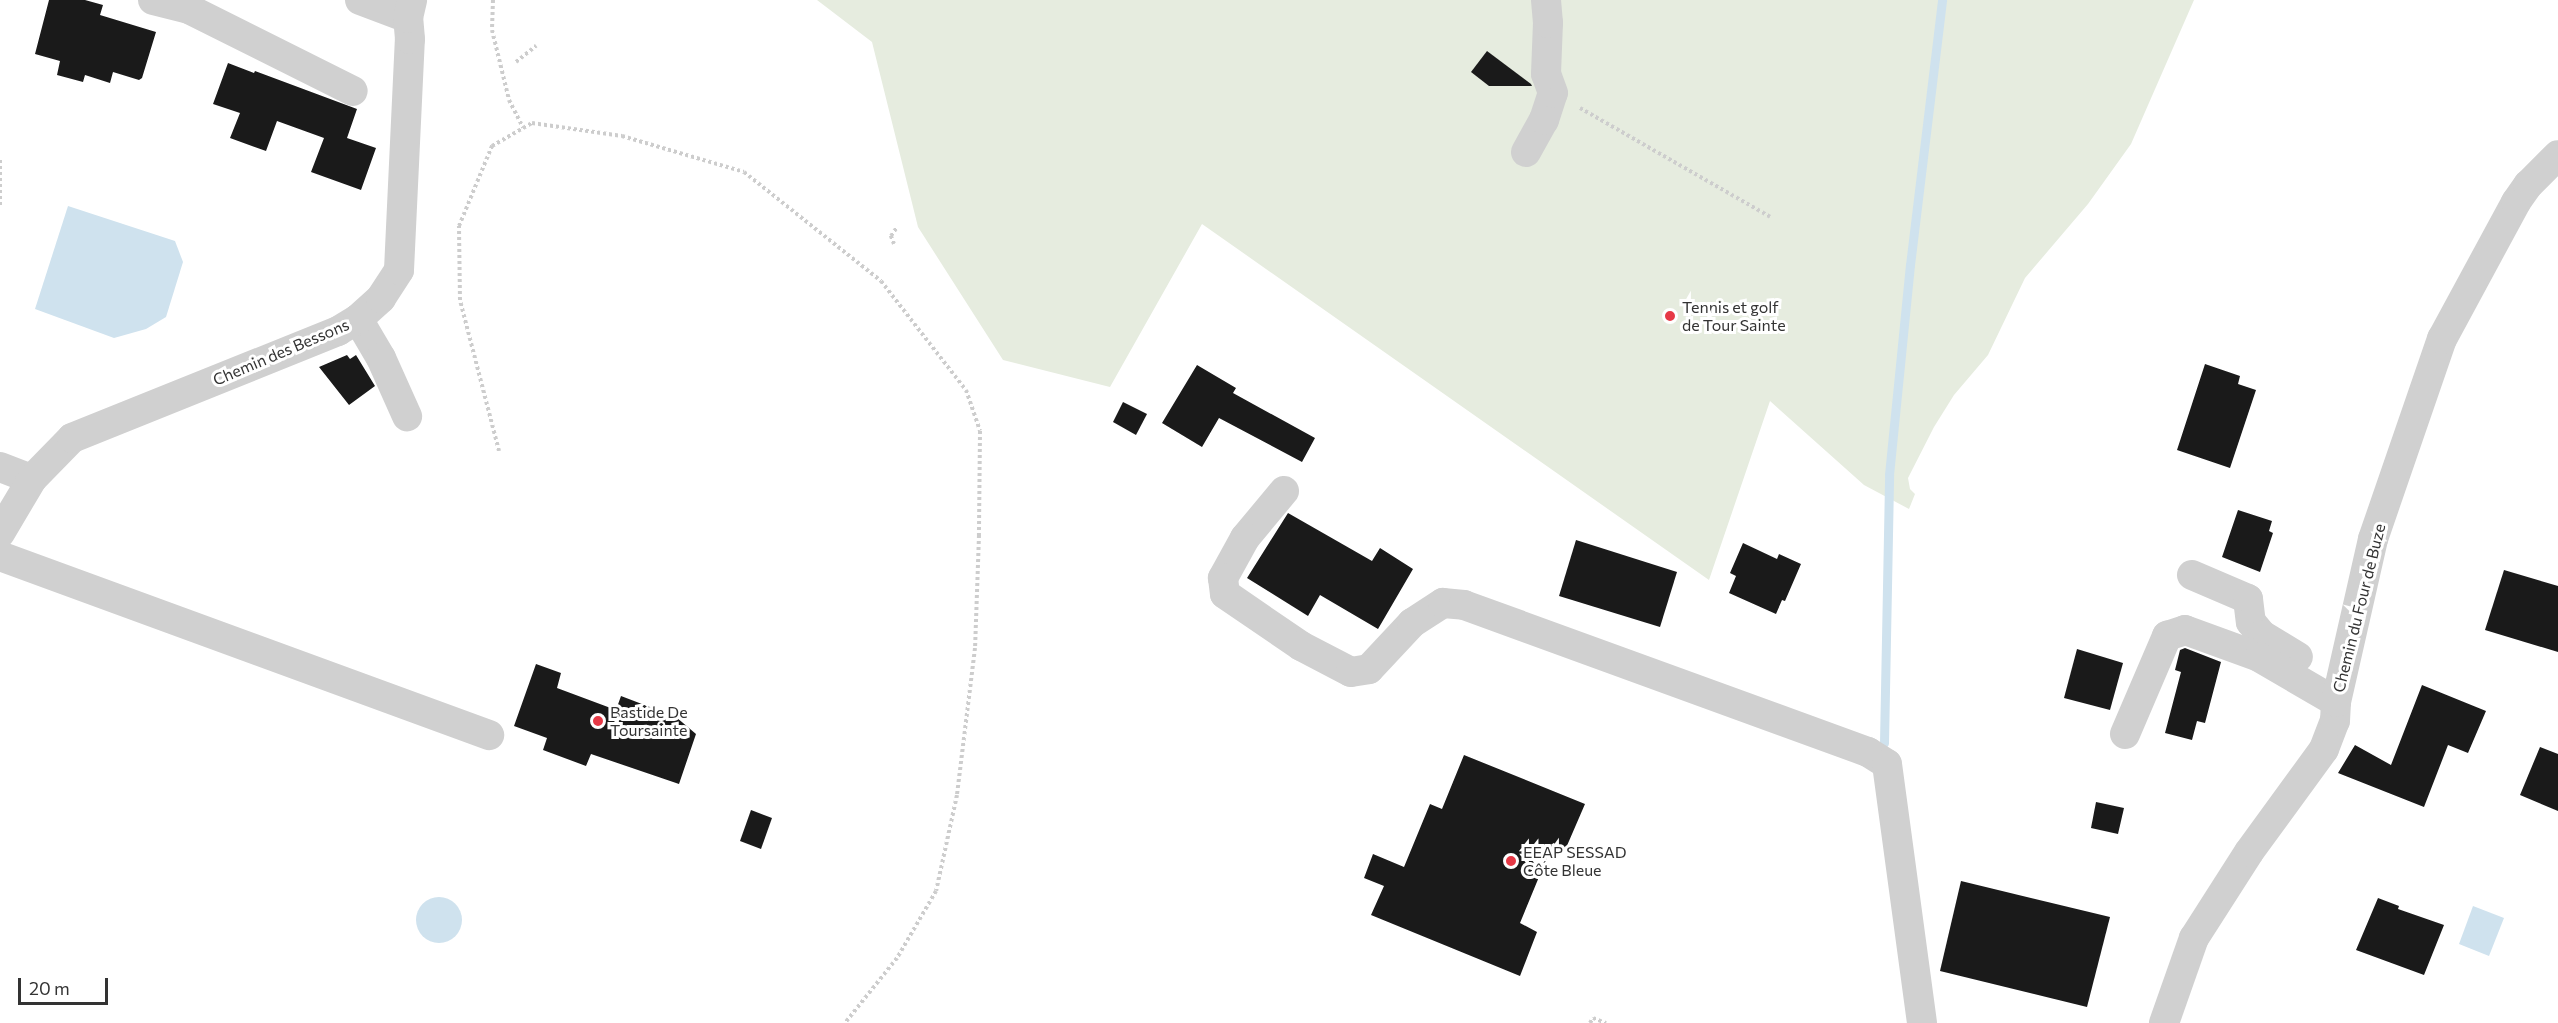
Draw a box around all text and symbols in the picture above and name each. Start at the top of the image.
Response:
place label: Tennis et golf de Tour Sainte [1682,297,1786,335]
marker: Tennis et golf de Tour Sainte [1663,309,1677,323]
street label: Chemin des Bessons [210,315,352,389]
street label: Chemin du Four de Buze [2329,522,2389,694]
place label: Bastide De Toursainte [610,702,688,740]
marker: Bastide De Toursainte [591,714,605,728]
place label: EEAP SESSAD Côte Bleue [1523,842,1627,880]
marker: EEAP SESSAD Côte Bleue [1504,854,1518,868]
scale bar [21,966,111,1004]
text: 20 m [29,977,70,999]

